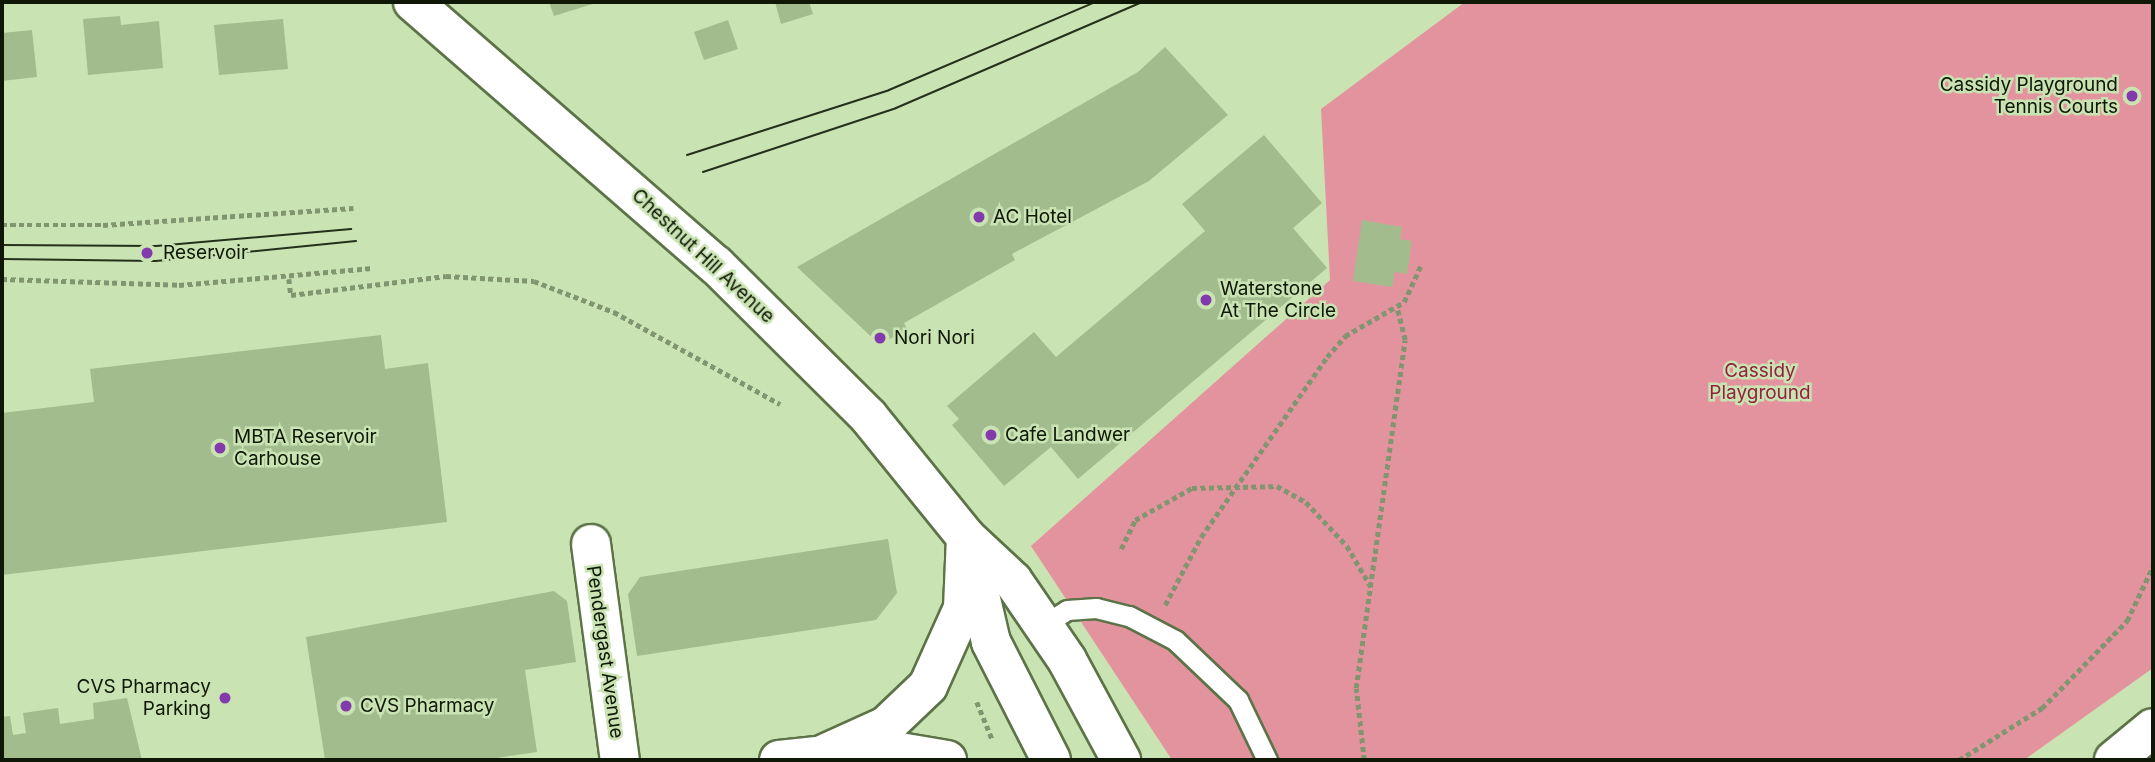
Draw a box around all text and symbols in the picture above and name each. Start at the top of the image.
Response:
place label: Cassidy Playground Tennis Courts [1940,74,2118,118]
marker: Cassidy Playground Tennis Courts [2124,88,2140,104]
street label: Chestnut Hill Avenue [627,184,779,328]
place label: AC Hotel [993,206,1072,228]
marker: AC Hotel [971,209,987,225]
place label: Reservoir [163,242,248,264]
marker: Reservoir [137,243,157,263]
place label: Waterstone At The Circle [1220,278,1336,322]
marker: Waterstone At The Circle [1198,292,1214,308]
place label: Nori Nori [894,327,975,349]
marker: Nori Nori [872,330,888,346]
park label: Cassidy Playground [1709,360,1811,404]
place label: Cafe Landwer [1005,424,1130,446]
place label: MBTA Reservoir Carhouse [234,426,377,470]
marker: Cafe Landwer [983,427,999,443]
marker: MBTA Reservoir Carhouse [212,440,228,456]
street label: Pendergast Avenue [582,564,628,740]
place label: CVS Pharmacy Parking [77,676,211,720]
marker: CVS Pharmacy Parking [217,690,233,706]
place label: CVS Pharmacy [360,695,494,717]
marker: CVS Pharmacy [338,698,354,714]

